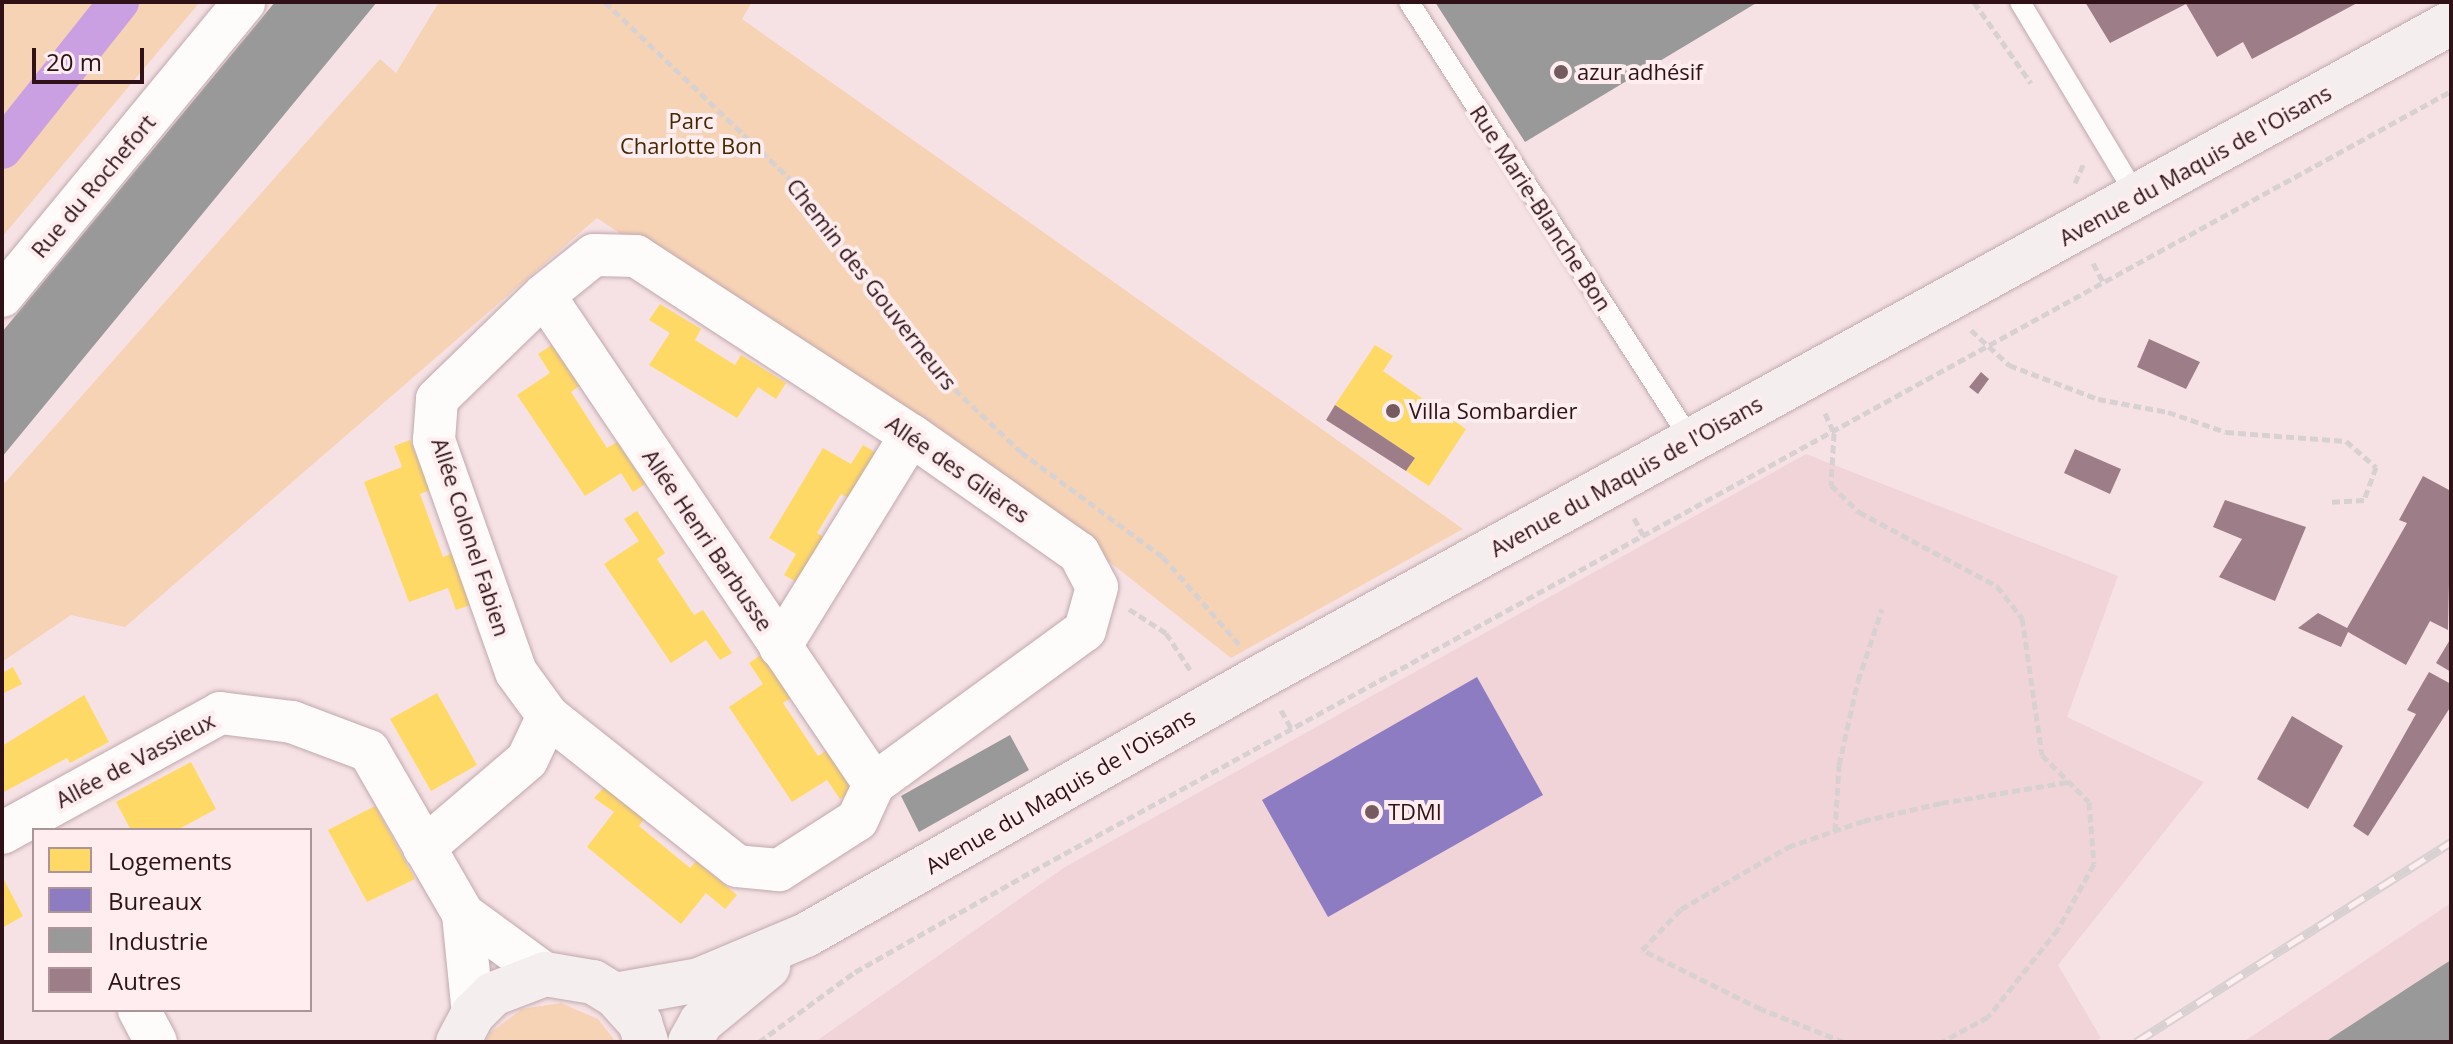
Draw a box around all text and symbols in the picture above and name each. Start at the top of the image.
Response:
scale bar [36,32,148,82]
text: 20 m [46,45,102,78]
place label: azur adhésif [1577,59,1703,85]
marker: azur adhésif [1552,63,1570,81]
street label: Avenue du Maquis de l'Oisans [2054,79,2336,251]
street label: Rue Marie-Blanche Bon [1465,100,1617,316]
park label: Parc Charlotte Bon [620,107,762,158]
street label: Rue du Rochefort [26,109,160,263]
street label: Chemin des Gouverneurs [781,173,963,395]
street label: Avenue du Maquis de l'Oisans [1485,390,1767,562]
place label: Villa Sombardier [1409,398,1577,424]
marker: Villa Sombardier [1384,402,1402,420]
street label: Allée des Glières [881,410,1035,528]
street label: Allée Colonel Fabien [426,435,516,639]
street label: Allée Henri Barbusse [637,444,779,636]
street label: Avenue du Maquis de l'Oisans [920,703,1200,879]
street label: Allée de Vassieux [51,707,219,813]
place label: TDMI [1388,799,1442,825]
marker: TDMI [1363,803,1381,821]
legend [32,828,312,1012]
text: Logements [108,844,232,877]
text: Bureaux [108,884,202,917]
text: Industrie [108,924,208,957]
text: Autres [108,964,181,997]

